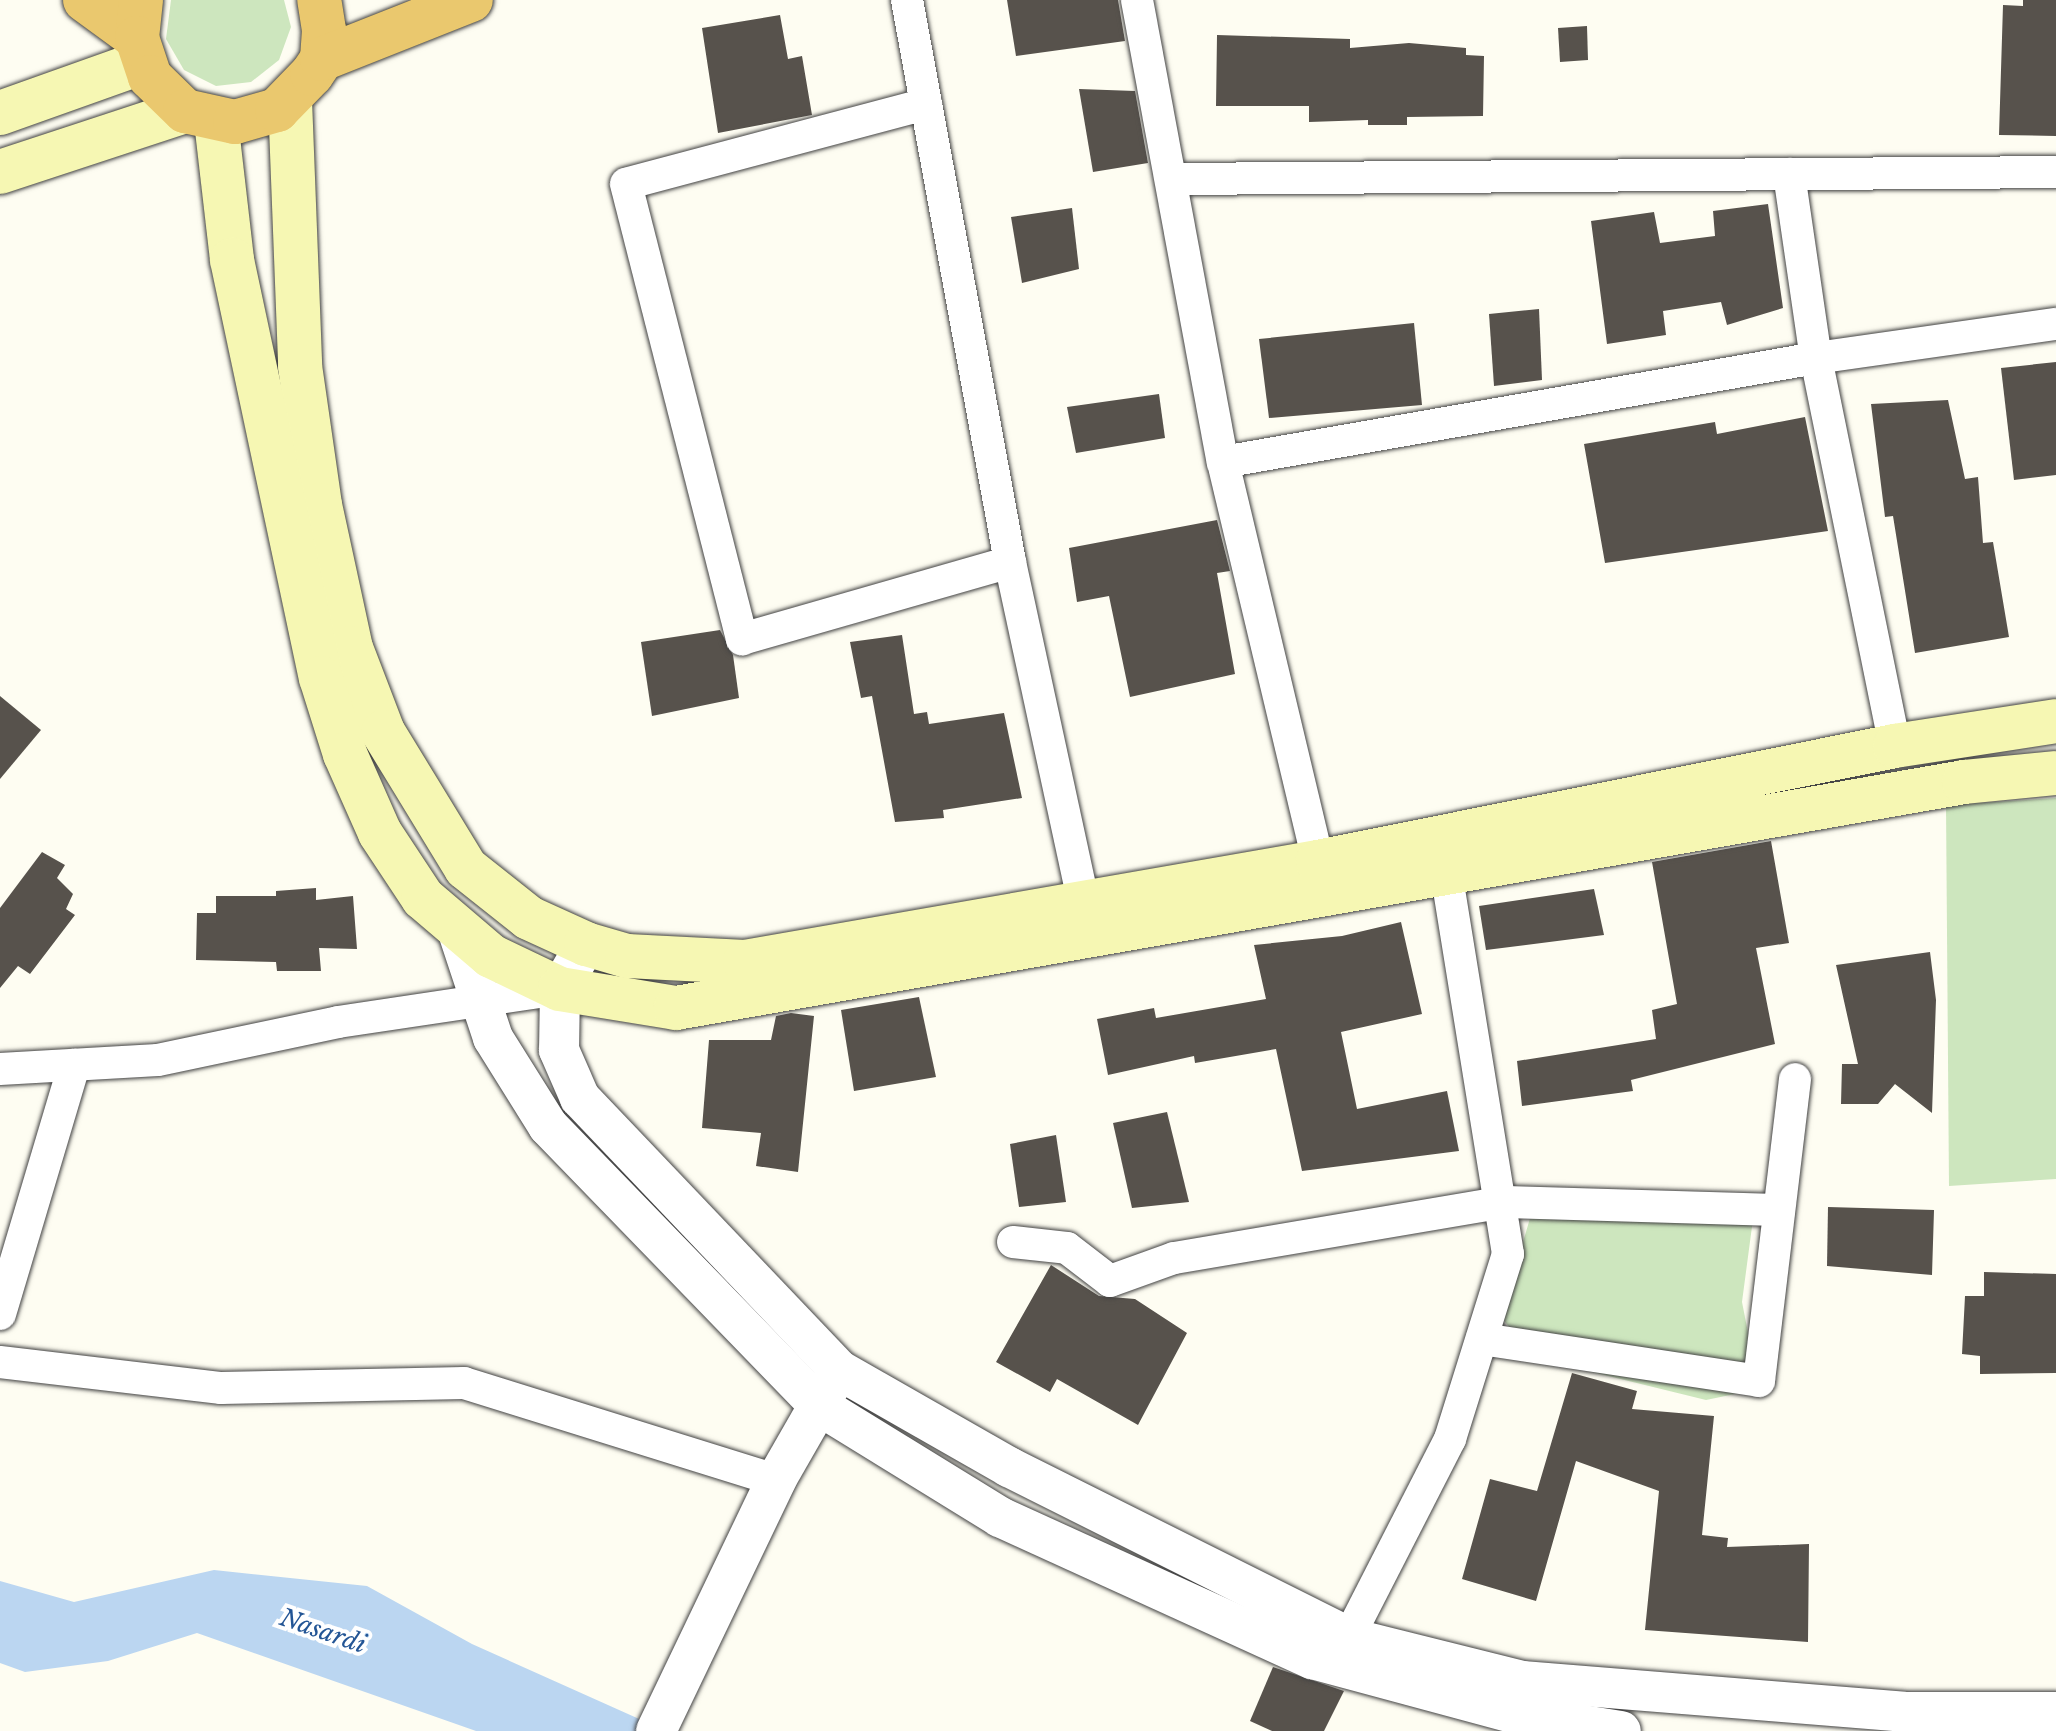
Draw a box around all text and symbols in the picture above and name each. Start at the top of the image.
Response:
water label: Nasardi [276,1603,370,1659]

